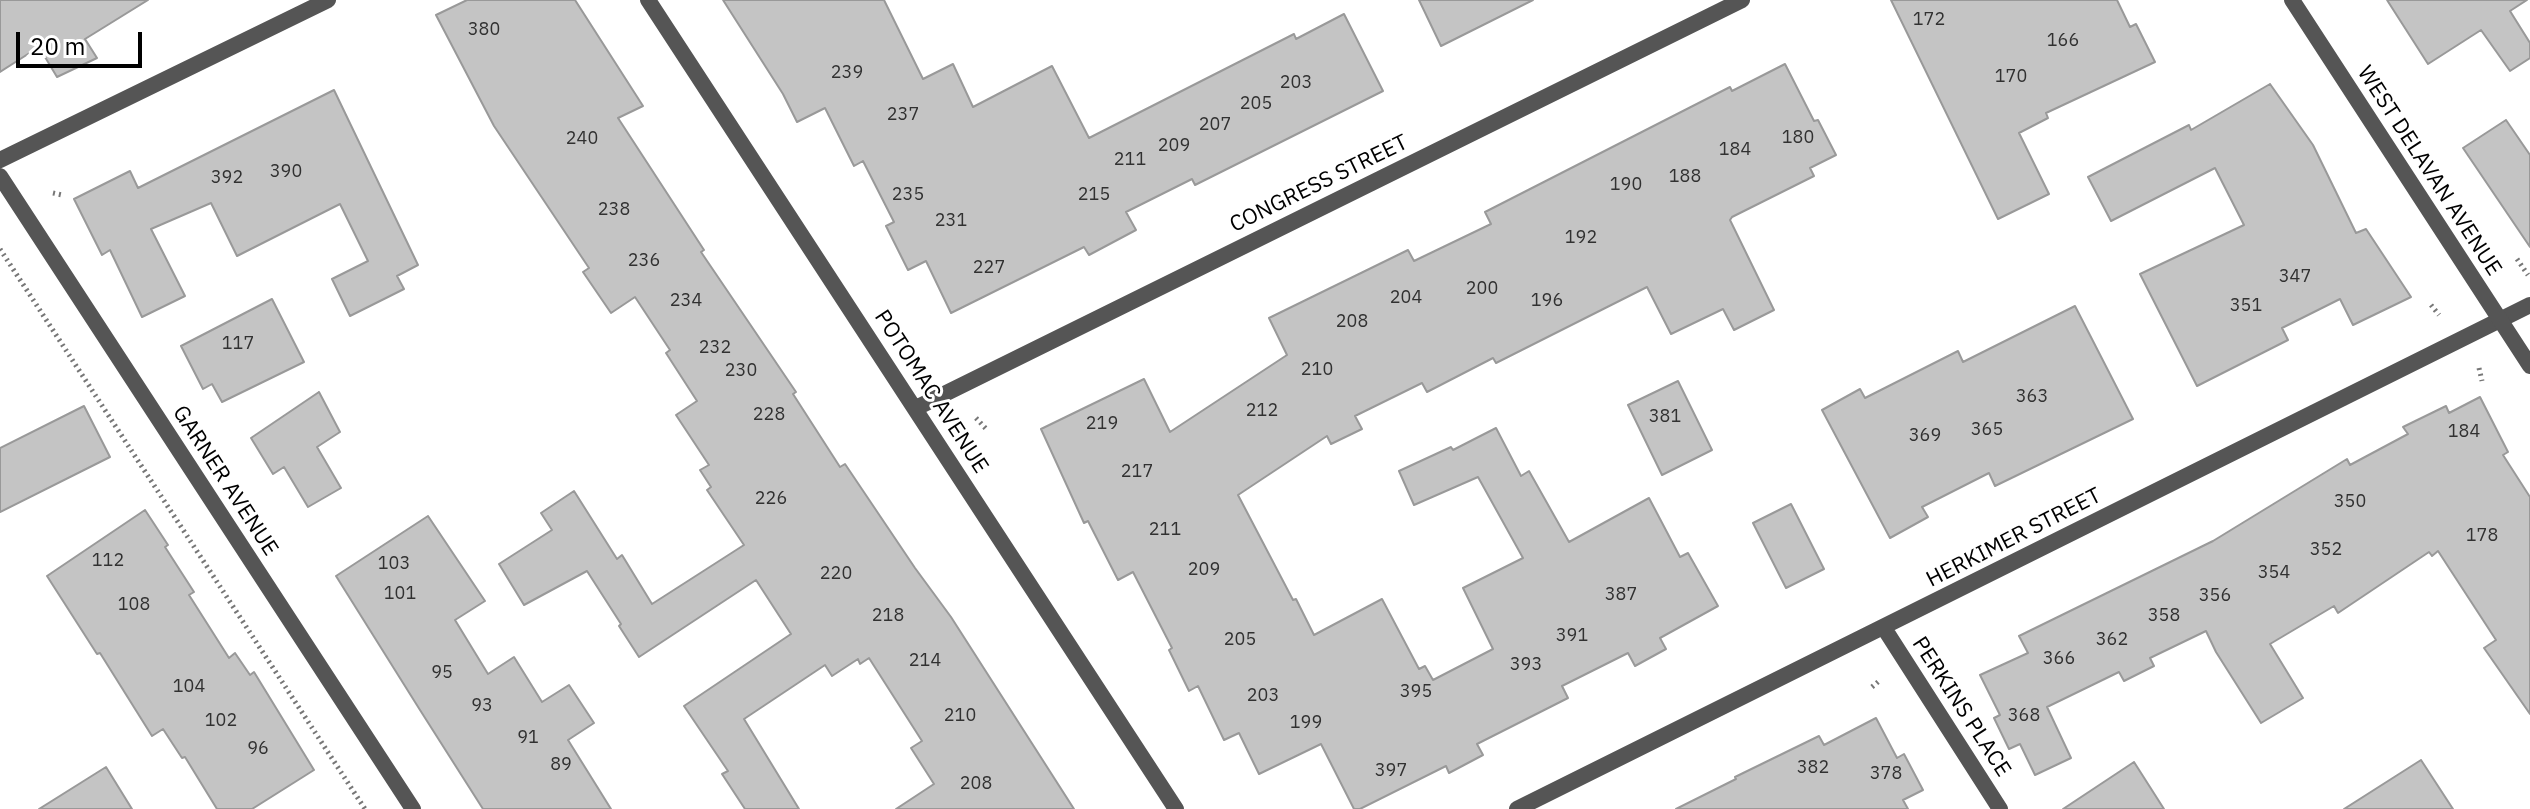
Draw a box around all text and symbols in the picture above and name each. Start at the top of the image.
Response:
house number: 172 [1913,9,1945,31]
scale bar [20,16,146,66]
house number: 380 [468,19,500,41]
text: 20 m [30,30,85,62]
house number: 166 [2047,30,2079,52]
street label: WEST DELAVAN AVENUE [2351,61,2507,281]
house number: 239 [831,62,863,84]
house number: 170 [1995,66,2027,88]
house number: 203 [1280,72,1312,94]
house number: 205 [1240,93,1272,115]
house number: 237 [887,104,919,126]
house number: 207 [1199,114,1231,136]
house number: 180 [1782,127,1814,149]
house number: 240 [566,128,598,150]
street label: CONGRESS STREET [1226,129,1412,239]
house number: 209 [1158,135,1190,157]
house number: 184 [1719,139,1751,161]
house number: 211 [1114,149,1146,171]
house number: 390 [270,161,302,183]
house number: 188 [1669,166,1701,188]
house number: 392 [211,167,243,189]
house number: 190 [1610,174,1642,196]
house number: 235 [892,184,924,206]
house number: 215 [1078,184,1110,206]
house number: 238 [598,199,630,221]
house number: 231 [935,210,967,232]
house number: 192 [1565,227,1597,249]
house number: 236 [628,250,660,272]
house number: 227 [973,257,1005,279]
house number: 347 [2279,266,2311,288]
house number: 200 [1466,278,1498,300]
house number: 204 [1390,287,1422,309]
house number: 234 [670,290,702,312]
house number: 196 [1531,290,1563,312]
house number: 351 [2230,295,2262,317]
street label: POTOMAC AVENUE [868,305,994,479]
house number: 208 [1336,311,1368,333]
house number: 117 [222,333,254,355]
house number: 232 [699,337,731,359]
house number: 210 [1301,359,1333,381]
house number: 230 [725,360,757,382]
house number: 363 [2016,386,2048,408]
house number: 212 [1246,400,1278,422]
street label: GARNER AVENUE [167,401,283,561]
house number: 228 [753,404,785,426]
house number: 381 [1649,406,1681,428]
house number: 219 [1086,413,1118,435]
house number: 365 [1971,419,2003,441]
house number: 184 [2448,421,2480,443]
house number: 369 [1909,425,1941,447]
house number: 217 [1121,461,1153,483]
street label: HERKIMER STREET [1922,483,2106,593]
house number: 226 [755,488,787,510]
house number: 350 [2334,491,2366,513]
house number: 211 [1149,519,1181,541]
house number: 178 [2466,525,2498,547]
house number: 352 [2310,539,2342,561]
house number: 112 [92,550,124,572]
house number: 103 [378,553,410,575]
house number: 209 [1188,559,1220,581]
house number: 354 [2258,562,2290,584]
house number: 220 [820,563,852,585]
house number: 101 [384,583,416,605]
house number: 387 [1605,584,1637,606]
house number: 356 [2199,585,2231,607]
house number: 108 [118,594,150,616]
house number: 218 [872,605,904,627]
house number: 358 [2148,605,2180,627]
house number: 391 [1556,625,1588,647]
house number: 205 [1224,629,1256,651]
house number: 362 [2096,629,2128,651]
street label: PERKINS PLACE [1906,632,2016,782]
house number: 366 [2043,648,2075,670]
house number: 214 [909,650,941,672]
house number: 393 [1510,654,1542,676]
house number: 95 [431,662,453,684]
house number: 104 [173,676,205,698]
house number: 395 [1400,681,1432,703]
house number: 203 [1247,685,1279,707]
house number: 93 [471,695,493,717]
house number: 210 [944,705,976,727]
house number: 368 [2008,705,2040,727]
house number: 102 [205,710,237,732]
house number: 199 [1290,712,1322,734]
house number: 91 [517,727,539,749]
house number: 96 [247,738,269,760]
house number: 89 [550,754,572,776]
house number: 382 [1797,757,1829,779]
house number: 397 [1375,760,1407,782]
house number: 378 [1870,763,1902,785]
house number: 208 [960,773,992,795]

